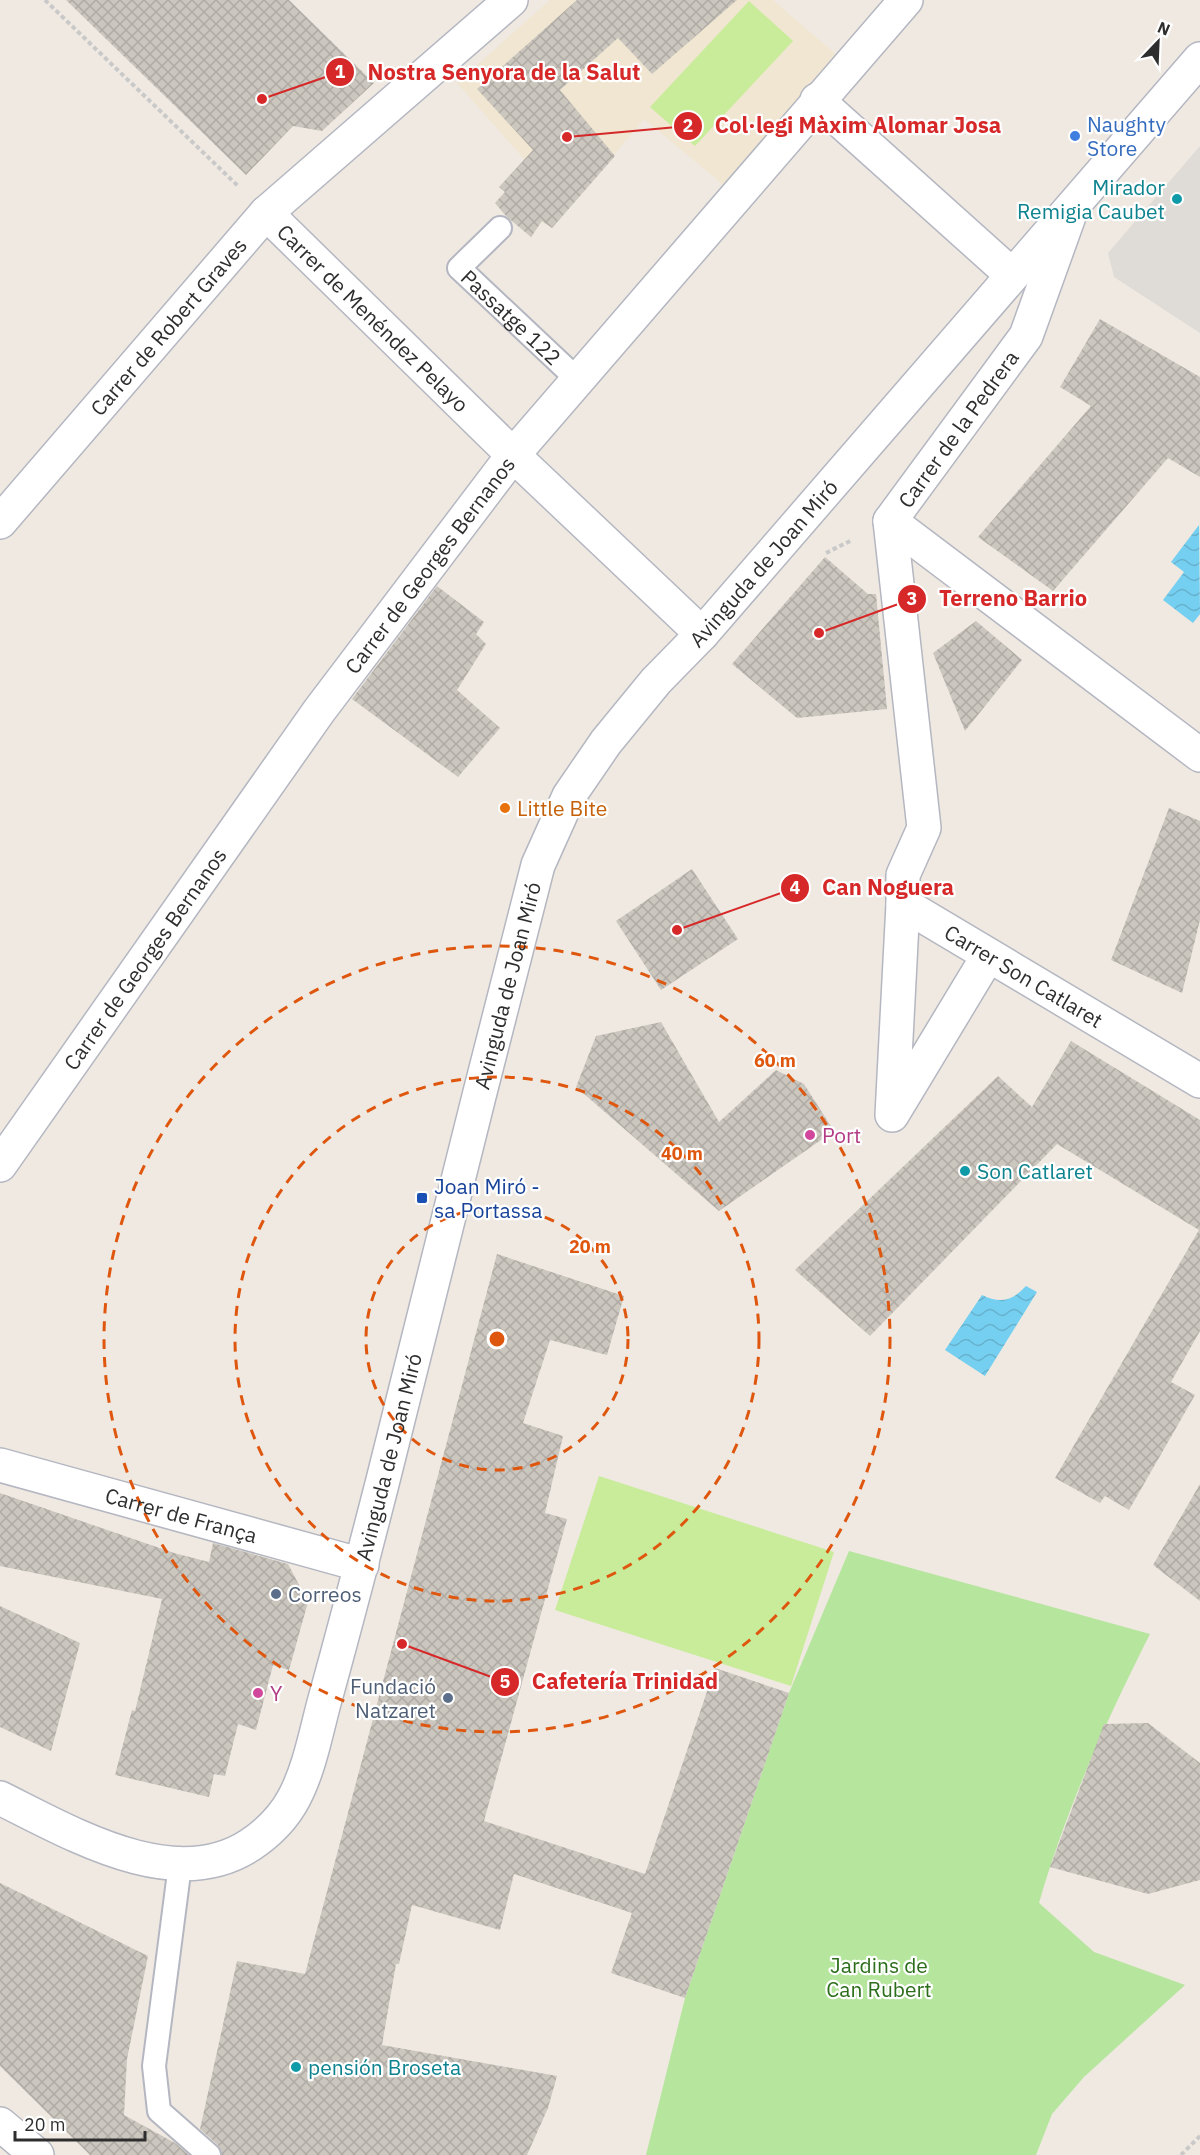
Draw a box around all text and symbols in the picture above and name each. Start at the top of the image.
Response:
north arrow [1128,12,1188,72]
text: N [1155,17,1173,40]
callout: Nostra Senyora de la Salut [325,52,652,92]
text: Nostra Senyora de la Salut [367,57,641,86]
text: 1 [335,60,346,83]
callout: Col·legi Màxim Alomar Josa [673,106,1014,146]
text: Col·legi Màxim Alomar Josa [715,110,1001,139]
place label: Naughty Store [1087,110,1166,162]
text: 2 [683,114,693,137]
marker: Naughty Store [1068,129,1082,143]
place label: Mirador Remigia Caubet [1017,173,1165,225]
marker: Mirador Remigia Caubet [1170,192,1184,206]
street label: Carrer de Menéndez Pelayo [271,218,475,418]
street label: Carrer de Robert Graves [84,232,253,421]
street label: Passatge 122 [455,263,567,371]
street label: Carrer de la Pedrera [891,345,1025,513]
street label: Carrer de Georges Bernanos [338,451,521,679]
street label: Avinguda de Joan Miró [683,473,844,653]
callout: Terreno Barrio [897,579,1099,619]
text: Terreno Barrio [939,583,1087,612]
text: 3 [907,587,917,610]
place label: Little Bite [517,794,607,822]
marker: Little Bite [498,801,512,815]
street label: Carrer de Georges Bernanos [57,842,233,1075]
callout: Can Noguera [780,868,966,908]
text: Can Noguera [822,872,954,901]
text: 4 [790,876,801,899]
street label: Avinguda de Joan Miró [467,879,547,1092]
street label: Carrer Son Catlaret [939,918,1108,1034]
text: 60 m [754,1049,796,1072]
place label: Port [822,1121,861,1149]
marker: Port [803,1128,817,1142]
text: 40 m [661,1142,703,1165]
place label: Son Catlaret [977,1157,1093,1185]
marker: Son Catlaret [958,1164,972,1178]
place label: Joan Miró - sa Portassa [434,1172,542,1224]
marker: Joan Miró - sa Portassa [415,1191,429,1205]
text: 20 m [569,1235,611,1258]
centre of rings [487,1329,507,1349]
street label: Avinguda de Joan Miró [349,1350,428,1564]
street label: Carrer de França [102,1481,260,1549]
place label: Correos [288,1580,362,1608]
marker: Correos [269,1587,283,1601]
callout: Cafetería Trinidad [490,1662,730,1702]
text: Cafetería Trinidad [532,1666,718,1695]
text: 5 [500,1670,511,1693]
place label: Fundació Natzaret [350,1672,436,1724]
place label: Y [270,1679,283,1707]
marker: Y [251,1686,265,1700]
marker: Fundació Natzaret [441,1691,455,1705]
park label: Jardins de Can Rubert [826,1951,932,2003]
place label: pensión Broseta [308,2053,461,2081]
marker: pensión Broseta [289,2060,303,2074]
scale bar [15,2104,146,2142]
text: 20 m [24,2113,66,2136]

